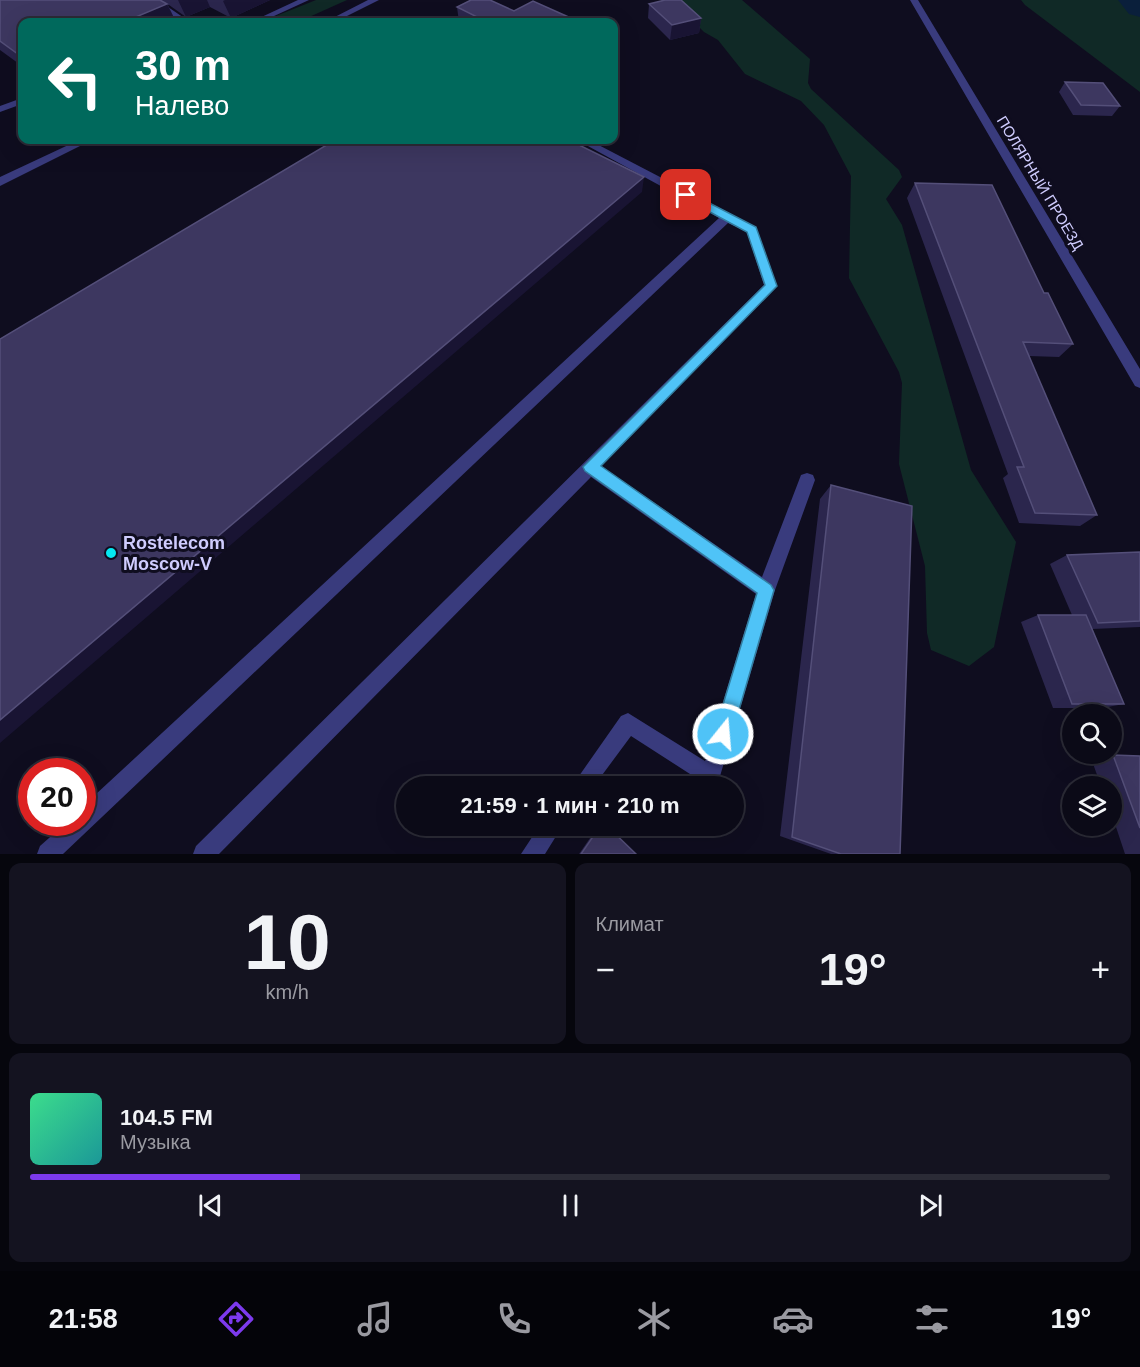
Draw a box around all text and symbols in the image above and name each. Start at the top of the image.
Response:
icon: left [36,42,114,120]
text: 30 m [135,42,231,89]
text: Налево [135,91,229,121]
street label: ПОЛЯРНЫЙ ПРОЕЗД [994,113,1087,253]
pin [660,169,711,220]
icon: arrive [669,178,702,211]
place label: Rostelecom Moscow-V [123,533,225,574]
marker: Rostelecom Moscow-V [104,546,118,560]
position arrow [691,702,755,766]
map controls [1062,704,1122,836]
button: search [1062,704,1122,764]
speed limit sign: 20 [18,758,96,836]
button: layers [1062,776,1122,836]
text: 21:59 · 1 мин · 210 m [460,793,680,818]
text: 10 [244,898,331,986]
text: Климат [596,913,664,935]
text: 19° [819,944,887,995]
text: − [596,951,615,988]
text: + [1091,951,1110,988]
text: km/h [266,981,309,1003]
text: 104.5 FM [120,1105,213,1130]
text: Музыка [120,1131,191,1153]
icon: previous [194,1189,227,1222]
icon: pause [554,1189,587,1222]
icon: next [914,1189,947,1222]
icon: directions [215,1298,257,1340]
icon: music [354,1298,396,1340]
icon: phone [493,1298,535,1340]
icon: climate [633,1298,675,1340]
icon: car [772,1298,814,1340]
icon: filters [911,1298,953,1340]
text: 21:58 [49,1304,118,1334]
text: 19° [1050,1304,1091,1334]

